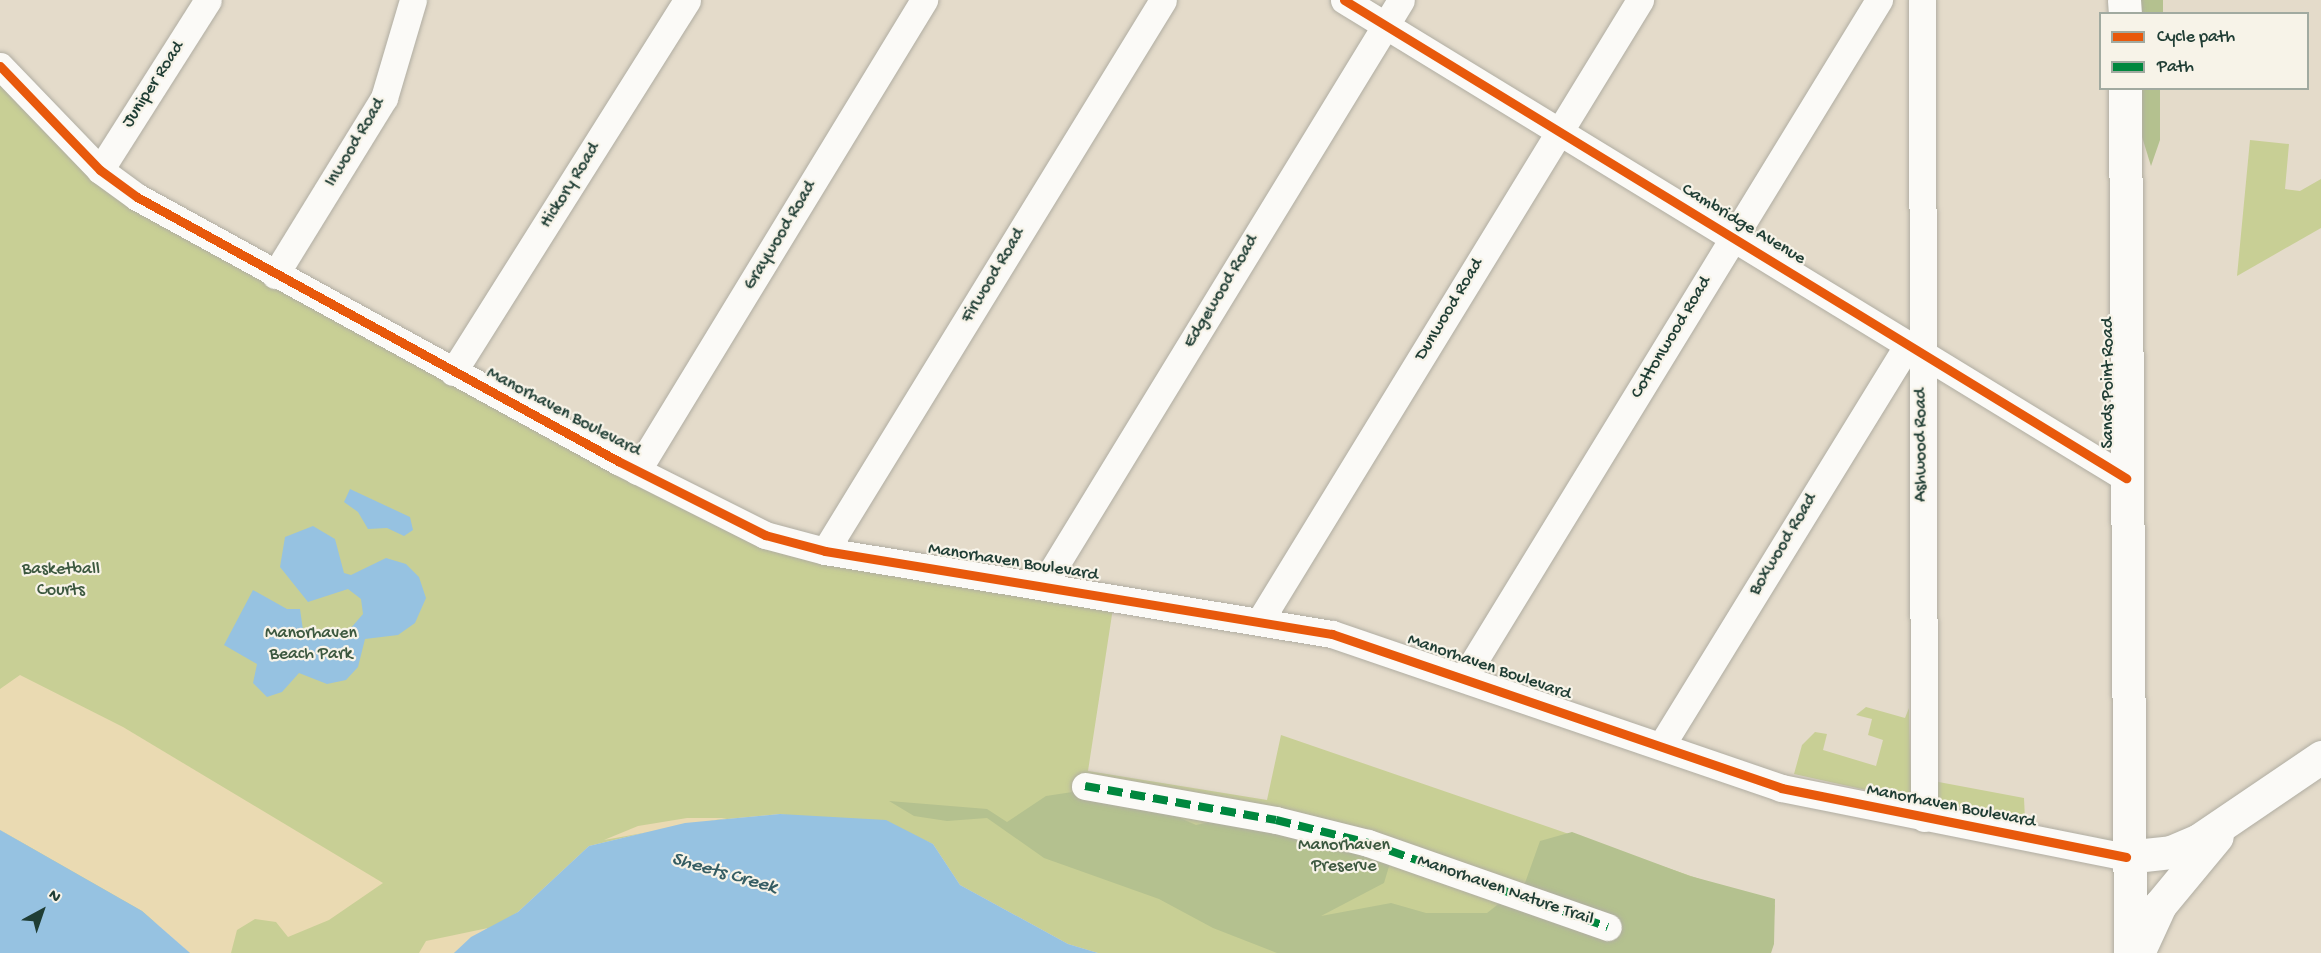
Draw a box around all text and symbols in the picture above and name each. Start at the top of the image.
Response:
legend [2099,12,2309,90]
text: Cycle path [2157,27,2235,48]
street label: Juniper Road [118,38,190,132]
text: Path [2157,57,2194,78]
street label: Inwood Road [321,95,391,191]
street label: Hickory Road [536,139,606,233]
street label: Graywood Road [740,178,822,294]
street label: Cambridge Avenue [1677,179,1809,271]
street label: Firwood Road [957,225,1031,327]
street label: Edgewood Road [1180,232,1264,352]
street label: Dunwood Road [1411,255,1489,365]
street label: Cottonwood Road [1627,273,1717,403]
street label: Sands Point Road [2098,318,2120,448]
street label: Manorhaven Boulevard [482,363,644,463]
street label: Ashwood Road [1911,388,1933,502]
street label: Boxwood Road [1745,490,1823,600]
street label: Manorhaven Boulevard [927,539,1099,587]
park label: Basketball Courts [22,560,100,602]
park label: Manorhaven Beach Park [265,624,357,666]
street label: Manorhaven Boulevard [1404,630,1574,706]
street label: Manorhaven Boulevard [1865,780,2037,834]
park label: Manorhaven Preserve [1298,836,1390,878]
water label: Sheets Creek [669,848,779,900]
street label: Manorhaven Nature Trail [1414,851,1596,931]
north arrow [12,881,72,941]
text: N [44,886,64,907]

